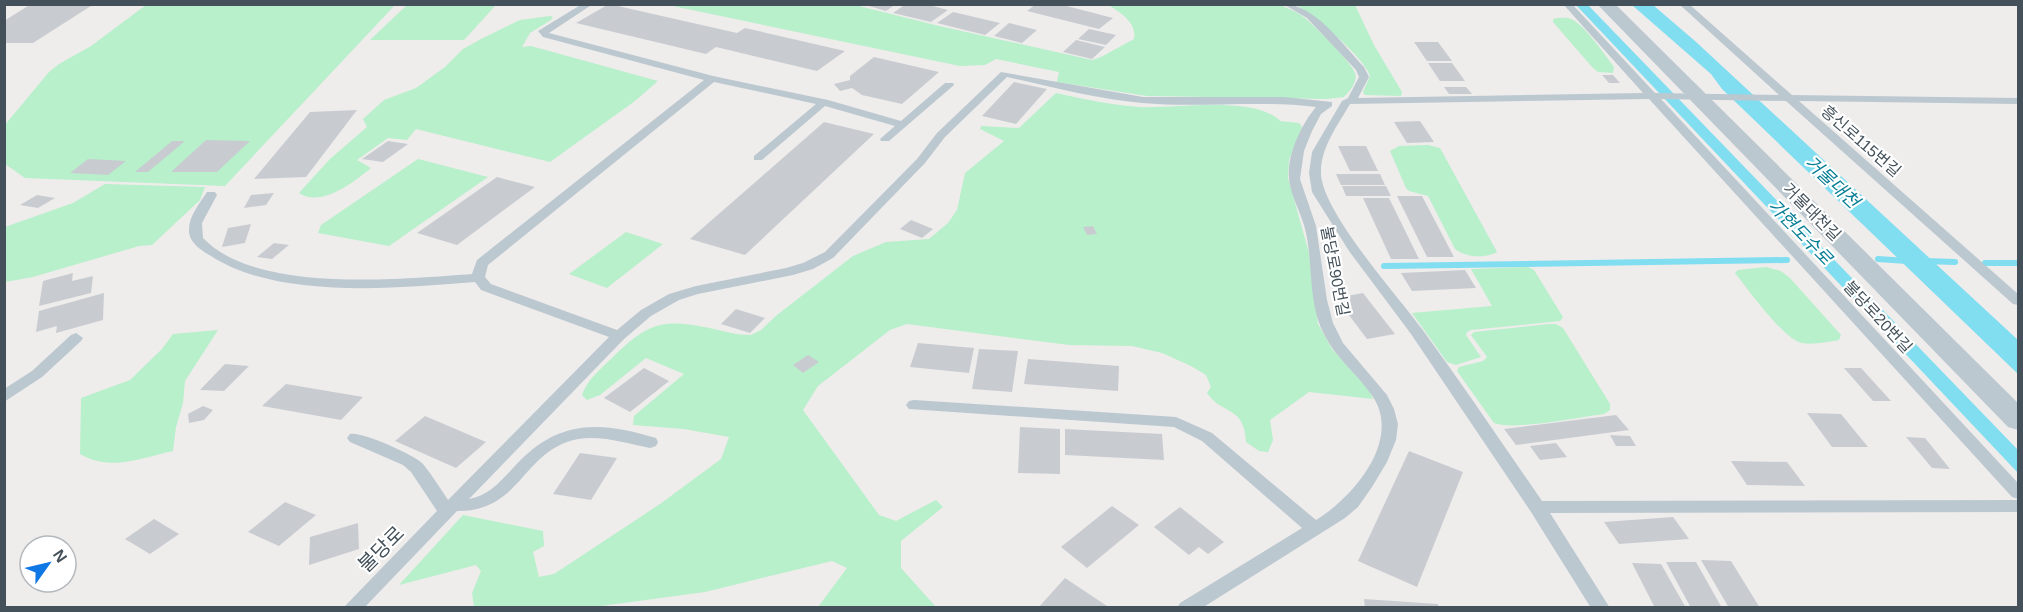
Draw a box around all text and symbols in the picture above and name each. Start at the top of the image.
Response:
street label: 흥신로115번길 [1818,102,1904,180]
water label: 거물대천 [1801,152,1865,214]
street label: 거물대천길 [1780,180,1844,244]
water label: 가현도수로 [1764,195,1837,270]
street label: 불당로90번길 [1318,225,1352,317]
street label: 불당로20번길 [1841,278,1915,356]
street label: 불당로 [354,522,408,576]
north arrow [18,534,78,594]
text: N [50,546,70,565]

